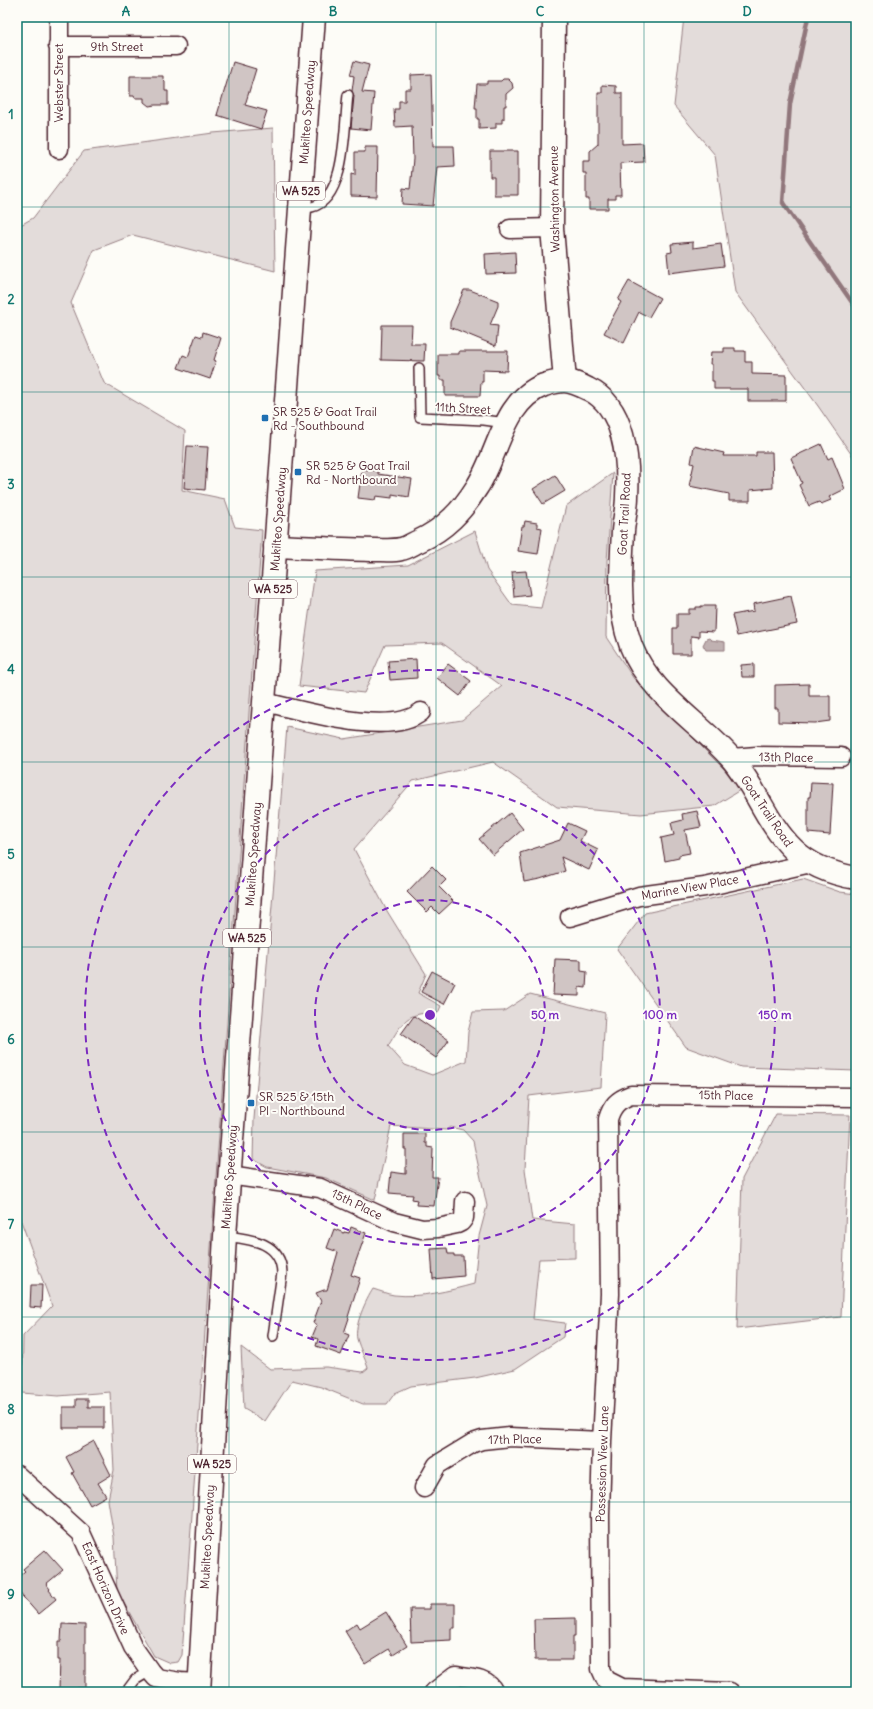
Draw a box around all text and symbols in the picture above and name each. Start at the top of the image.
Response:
text: A [122,3,131,20]
text: B [329,3,338,20]
text: C [536,3,545,20]
text: D [742,3,752,20]
street label: 9th Street [91,39,143,54]
street label: Webster Street [51,43,66,123]
street label: Mukilteo Speedway [296,59,318,165]
text: 1 [8,106,14,123]
street label: Washington Avenue [546,145,562,253]
road number: WA 525 [277,182,325,200]
text: 2 [7,291,15,308]
street label: 11th Street [435,399,491,417]
place label: SR 525 & Goat Trail Rd - Southbound [273,404,377,433]
marker: SR 525 & Goat Trail Rd - Southbound [260,413,270,423]
place label: SR 525 & Goat Trail Rd - Northbound [306,458,410,487]
street label: Mukilteo Speedway [267,466,289,572]
marker: SR 525 & Goat Trail Rd - Northbound [293,467,303,477]
street label: Goat Trail Road [614,472,634,556]
text: 3 [7,476,15,493]
road number: WA 525 [249,580,297,598]
text: 4 [7,661,15,678]
street label: 13th Place [759,749,813,765]
street label: Goat Trail Road [738,773,796,849]
street label: Mukilteo Speedway [242,801,264,907]
text: 5 [7,846,15,863]
street label: Marine View Place [640,871,740,903]
road number: WA 525 [223,929,271,947]
text: 50 m [531,1007,560,1022]
text: 100 m [643,1007,677,1022]
text: 150 m [759,1007,792,1022]
centre of rings [423,1008,437,1022]
text: 6 [7,1031,15,1048]
street label: 15th Place [699,1087,753,1103]
place label: SR 525 & 15th Pl - Northbound [259,1089,345,1118]
marker: SR 525 & 15th Pl - Northbound [246,1098,256,1108]
street label: Mukilteo Speedway [218,1124,240,1230]
street label: 15th Place [329,1185,385,1223]
text: 7 [8,1216,15,1233]
text: 8 [7,1401,15,1418]
street label: Possession View Lane [592,1405,612,1523]
street label: 17th Place [488,1431,542,1447]
road number: WA 525 [188,1455,236,1473]
street label: Mukilteo Speedway [197,1484,217,1590]
street label: East Horizon Drive [79,1539,133,1637]
text: 9 [7,1586,15,1603]

